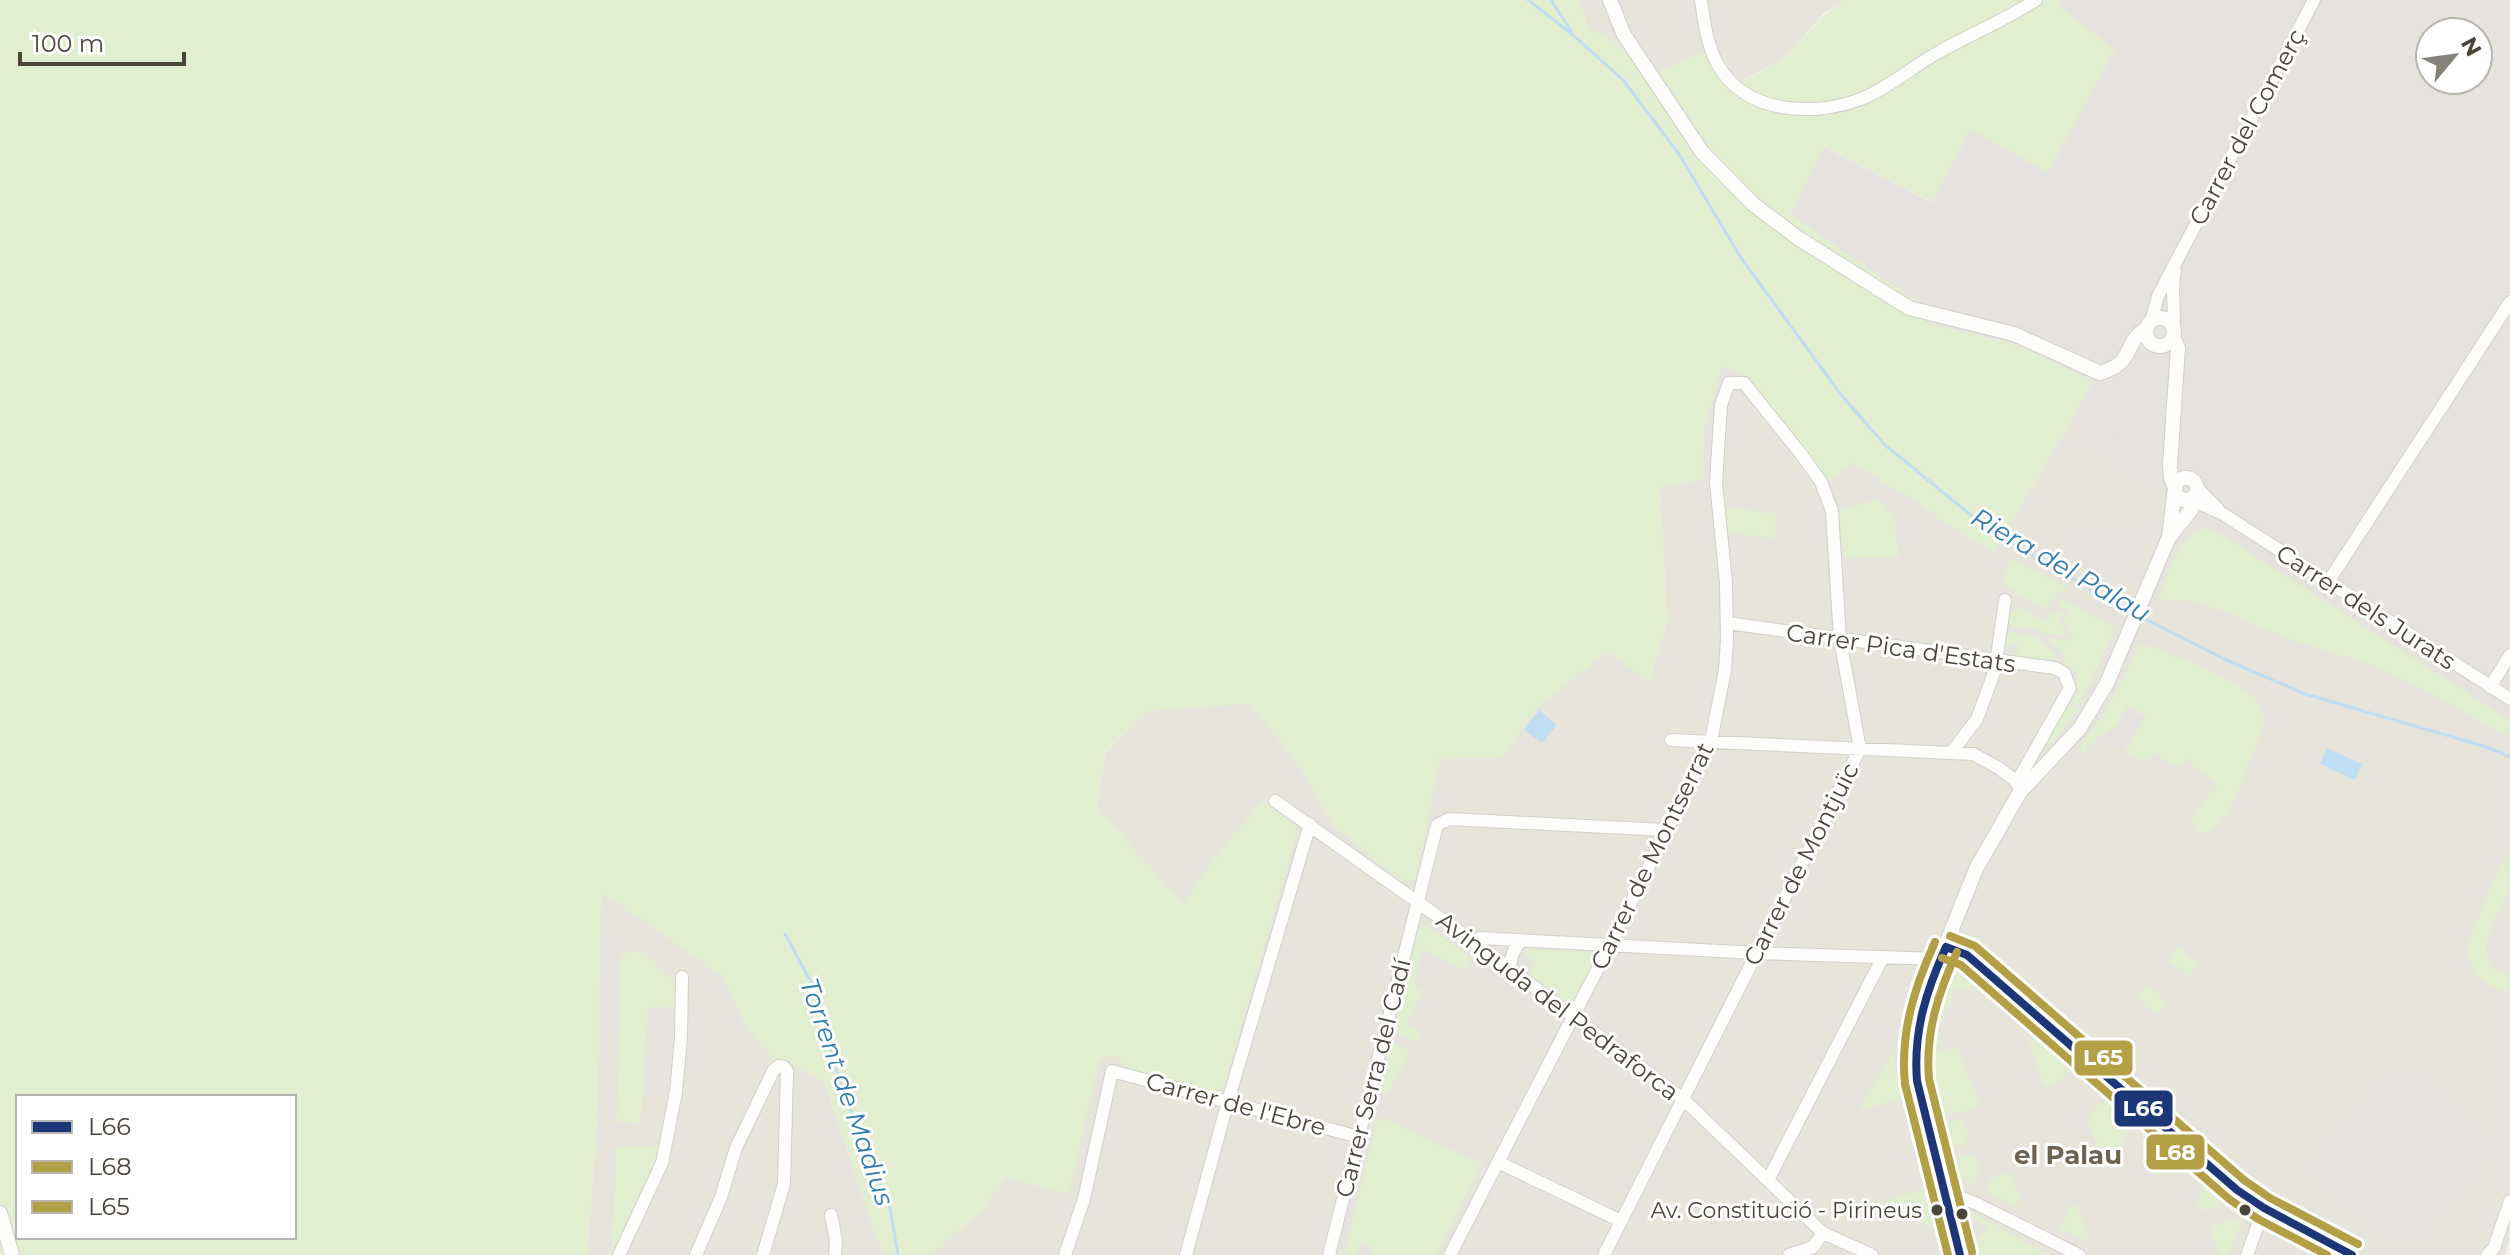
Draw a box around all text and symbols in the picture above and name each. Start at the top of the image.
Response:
scale bar [20,16,184,66]
north arrow [2414,16,2494,96]
street label: Carrer del Comerç [2183,24,2311,230]
text: 100 m [32,29,104,58]
text: N [2455,32,2487,61]
water label: Riera del Palau [1966,501,2156,629]
street label: Carrer dels Jurats [2271,538,2461,676]
street label: Carrer Pica d'Estats [1784,618,2018,678]
street label: Carrer de Montserrat [1584,737,1720,974]
street label: Carrer de Montjuïc [1737,758,1865,970]
street label: Avinguda del Pedraforca [1431,905,1685,1107]
street label: Carrer Serra del Cadí [1329,954,1417,1200]
water label: Torrent de Madius [793,974,901,1210]
line badge: L65 [2073,1039,2134,1077]
text: L65 [2083,1044,2123,1071]
street label: Carrer de l'Ebre [1143,1066,1329,1142]
line badge: L66 [2113,1089,2174,1128]
legend [16,1095,296,1239]
text: L66 [2123,1095,2163,1122]
text: L66 [88,1112,131,1141]
line badge: L68 [2145,1133,2206,1171]
district label: el Palau [2014,1139,2122,1171]
text: L68 [2154,1139,2196,1166]
text: L68 [88,1152,131,1181]
text: L65 [88,1192,130,1221]
place label: Av. Constitució - Pirineus [1650,1197,1922,1224]
marker: Av. Constitució - Pirineus [1929,1202,1945,1218]
unlabelled marker [2237,1202,2253,1218]
unlabelled marker [1954,1206,1970,1222]

